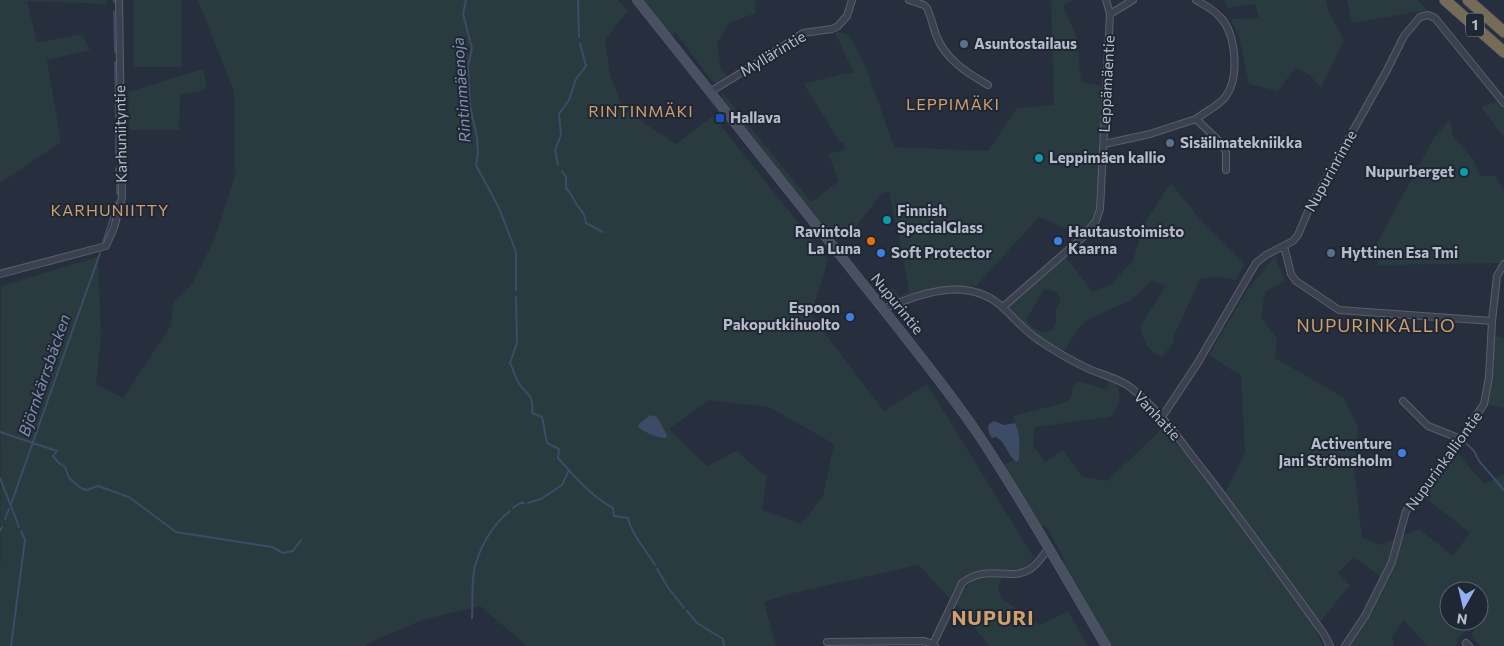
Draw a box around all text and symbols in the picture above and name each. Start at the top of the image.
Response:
road number: 1 [1466,14,1484,36]
street label: Myllärintie [736,26,809,80]
place label: Asuntostailaus [974,34,1077,52]
street label: Leppämäentie [1094,35,1118,133]
water label: Rintinmäenoja [447,37,474,143]
marker: Asuntostailaus [958,38,970,50]
street label: Karhuniityntie [110,85,130,183]
district label: LEPPIMÄKI [906,94,1000,113]
district label: RINTINMÄKI [588,101,694,120]
place label: Hallava [730,108,781,126]
marker: Hallava [714,112,726,124]
street label: Nupurinrinne [1300,127,1360,214]
place label: Sisäilmatekniikka [1180,133,1302,151]
marker: Sisäilmatekniikka [1164,137,1176,149]
place label: Leppimäen kallio [1049,148,1166,166]
marker: Leppimäen kallio [1033,152,1045,164]
place label: Nupurberget [1365,162,1454,180]
marker: Nupurberget [1458,166,1470,178]
district label: KARHUNIITTY [50,200,170,219]
place label: Finnish SpecialGlass [897,201,983,236]
marker: Finnish SpecialGlass [881,214,893,226]
place label: Ravintola La Luna [795,222,861,257]
place label: Hautaustoimisto Kaarna [1068,222,1184,257]
marker: Ravintola La Luna [865,235,877,247]
marker: Hautaustoimisto Kaarna [1052,235,1064,247]
place label: Soft Protector [891,243,992,261]
place label: Hyttinen Esa Tmi [1341,243,1458,261]
marker: Soft Protector [875,247,887,259]
marker: Hyttinen Esa Tmi [1325,247,1337,259]
street label: Nupurintie [868,269,928,338]
place label: Espoon Pakoputkihuolto [723,298,840,333]
water label: Björnkärrsbäcken [14,311,73,438]
marker: Espoon Pakoputkihuolto [844,311,856,323]
district label: NUPURINKALLIO [1296,314,1456,336]
street label: Vanhatie [1131,387,1185,444]
street label: Nupurinkalliontie [1401,407,1485,514]
place label: Activenture Jani Strömsholm [1279,434,1392,469]
marker: Activenture Jani Strömsholm [1396,447,1408,459]
north arrow [1439,581,1489,631]
district label: NUPURI [951,605,1035,629]
text: N [1456,610,1469,629]

